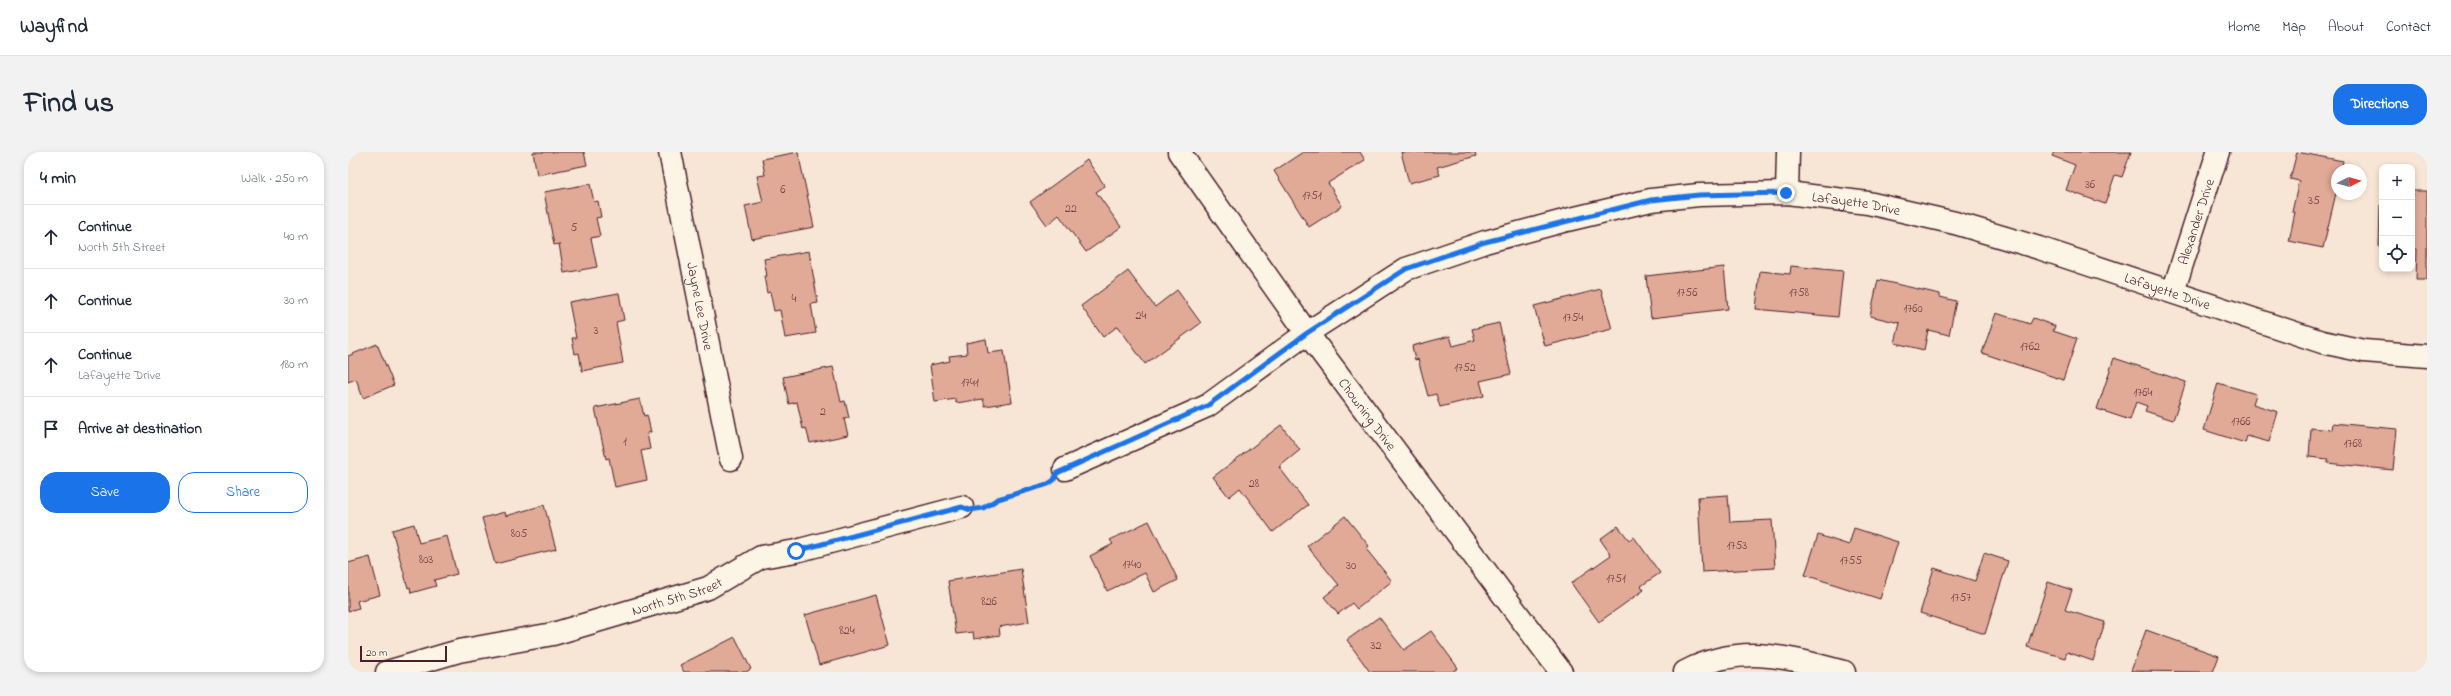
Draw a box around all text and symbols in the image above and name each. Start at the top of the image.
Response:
text: Wayfind [20,14,88,41]
text: Home [2228,17,2260,38]
text: Map [2282,17,2306,38]
text: About [2328,17,2364,38]
text: Contact [2386,17,2431,38]
text: Find us [24,84,114,125]
button: Directions [2333,84,2427,125]
north arrow [2331,164,2367,200]
map controls [2379,164,2415,272]
button: + [2379,164,2415,200]
text: 4 min [40,166,76,191]
text: Walk · 250 m [241,169,308,188]
house number: 36 [2085,176,2096,194]
street label: Alexander Drive [2173,176,2221,268]
house number: 6 [780,181,786,199]
route end [1777,184,1795,202]
house number: 1751 [1302,187,1322,205]
street label: Lafayette Drive [1811,187,1903,222]
house number: 35 [2308,192,2320,210]
house number: 22 [1065,200,1077,218]
button: − [2379,200,2415,236]
text: Continue [78,216,132,238]
house number: 5 [571,219,578,237]
icon: ahead [40,226,62,248]
text: 40 m [284,227,308,246]
button: locate [2379,236,2415,272]
text: North 5th Street [78,238,165,257]
street label: Jayne Lee Drive [680,260,718,353]
street label: Lafayette Drive [2121,268,2213,316]
house number: 1756 [1677,284,1698,302]
house number: 1758 [1789,284,1810,302]
icon: ahead [40,290,62,312]
text: Continue [78,290,132,312]
house number: 4 [792,290,797,308]
text: 30 m [284,291,308,310]
house number: 1760 [1903,300,1923,318]
house number: 24 [1136,307,1147,325]
house number: 1754 [1563,309,1583,327]
house number: 3 [594,322,599,340]
house number: 1762 [2020,338,2040,356]
text: Continue [78,344,132,366]
icon: ahead [40,354,62,376]
text: 180 m [280,355,308,374]
house number: 1752 [1454,359,1476,377]
text: Lafayette Drive [78,366,161,385]
house number: 1741 [961,374,979,392]
street label: Chowning Drive [1332,374,1401,456]
house number: 1764 [2134,384,2153,402]
house number: 2 [820,403,826,421]
house number: 1766 [2231,413,2251,431]
icon: arrive [40,418,62,440]
text: Arrive at destination [78,418,202,440]
house number: 1 [623,433,627,451]
house number: 1768 [2344,435,2363,453]
button: Save [40,472,170,513]
button: Share [178,472,308,513]
house number: 28 [1249,475,1260,493]
house number: 805 [511,525,527,543]
house number: 1753 [1727,537,1747,555]
route start [787,542,805,560]
house number: 803 [419,551,433,569]
house number: 1755 [1840,552,1862,570]
house number: 1740 [1123,556,1141,574]
house number: 30 [1346,557,1356,575]
house number: 1751 [1606,570,1626,588]
street label: North 5th Street [629,573,727,622]
house number: 1757 [1951,589,1971,607]
house number: 826 [981,593,998,611]
house number: 824 [839,622,855,640]
house number: 32 [1371,637,1381,655]
scale bar [360,644,447,663]
text: 20 m [366,645,388,661]

